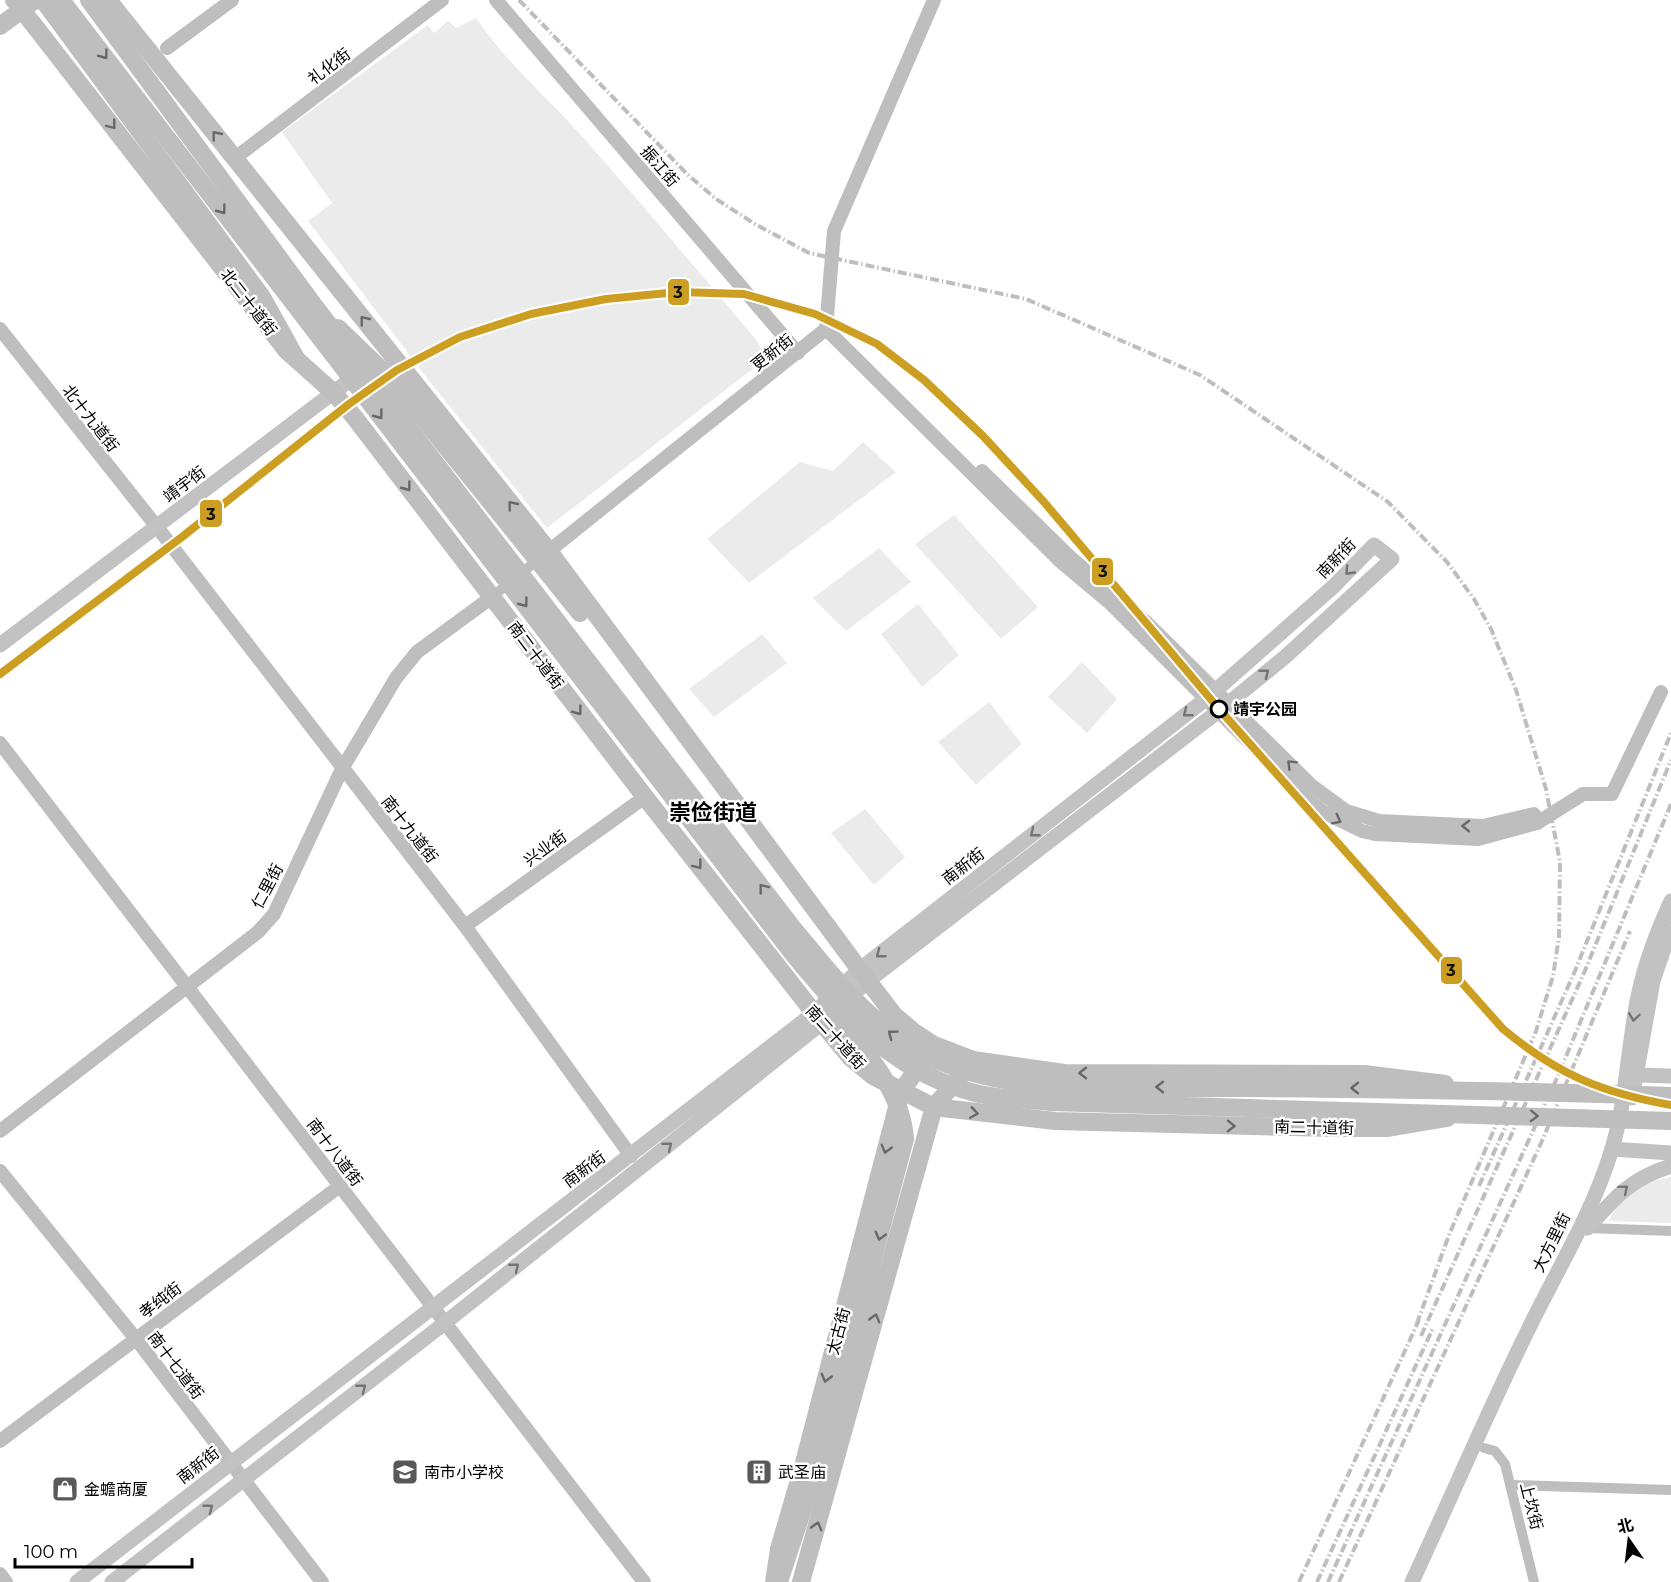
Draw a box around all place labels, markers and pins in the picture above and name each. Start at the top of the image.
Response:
marker: 靖宇公园 [1210,700,1228,718]
place label: 靖宇公园 [1233,700,1297,719]
school or university icon: 南市小学校 [390,1457,420,1487]
building icon: 武圣庙 [744,1457,774,1487]
place label: 南市小学校 [424,1463,504,1482]
place label: 武圣庙 [778,1463,826,1482]
shop icon: 金蟾商厦 [50,1474,80,1504]
place label: 金蟾商厦 [84,1480,148,1499]

